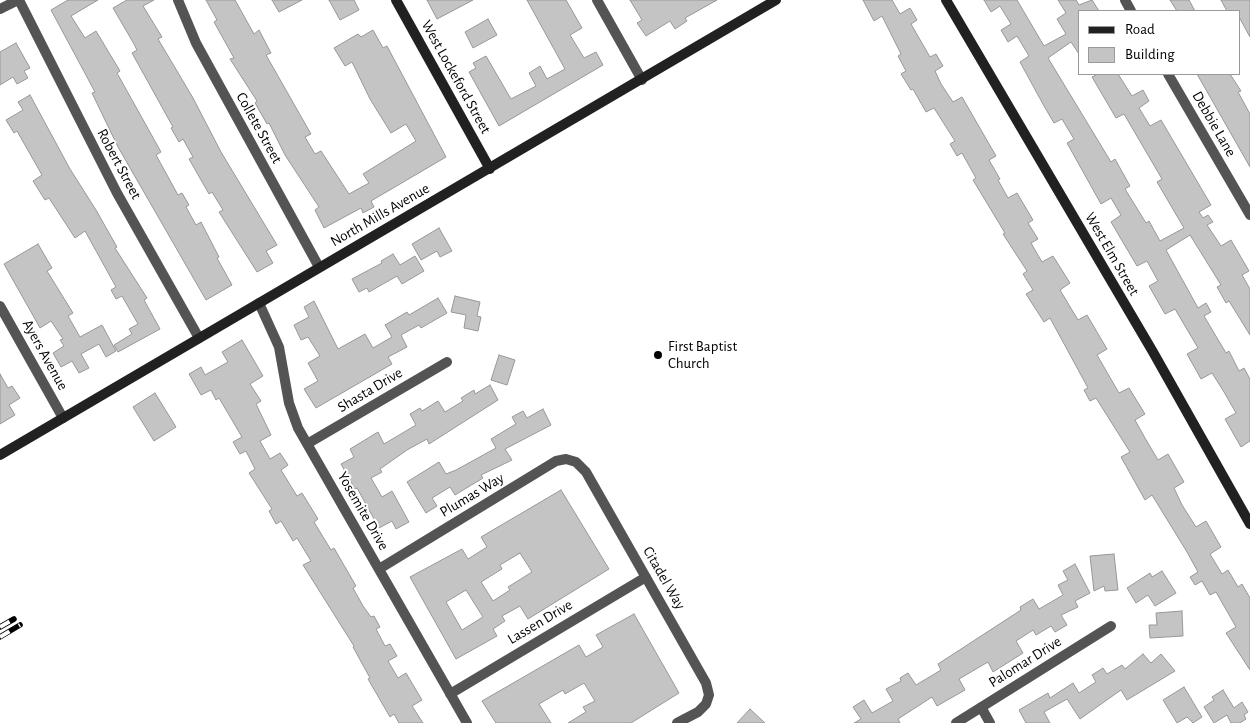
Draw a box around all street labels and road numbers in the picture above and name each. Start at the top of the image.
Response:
street label: West Lockeford Street [417,17,495,137]
street label: Debbie Lane [1188,88,1240,160]
street label: Collete Street [232,89,286,167]
street label: Robert Street [93,126,145,202]
street label: North Mills Avenue [327,179,433,251]
street label: West Elm Street [1081,209,1143,299]
street label: Ayers Avenue [18,316,72,394]
street label: Shasta Drive [334,364,406,416]
street label: Yosemite Drive [333,469,393,553]
street label: Plumas Way [437,469,507,521]
street label: Citadel Way [639,543,689,613]
street label: Lassen Drive [504,596,576,648]
street label: Palomar Drive [985,632,1065,692]

